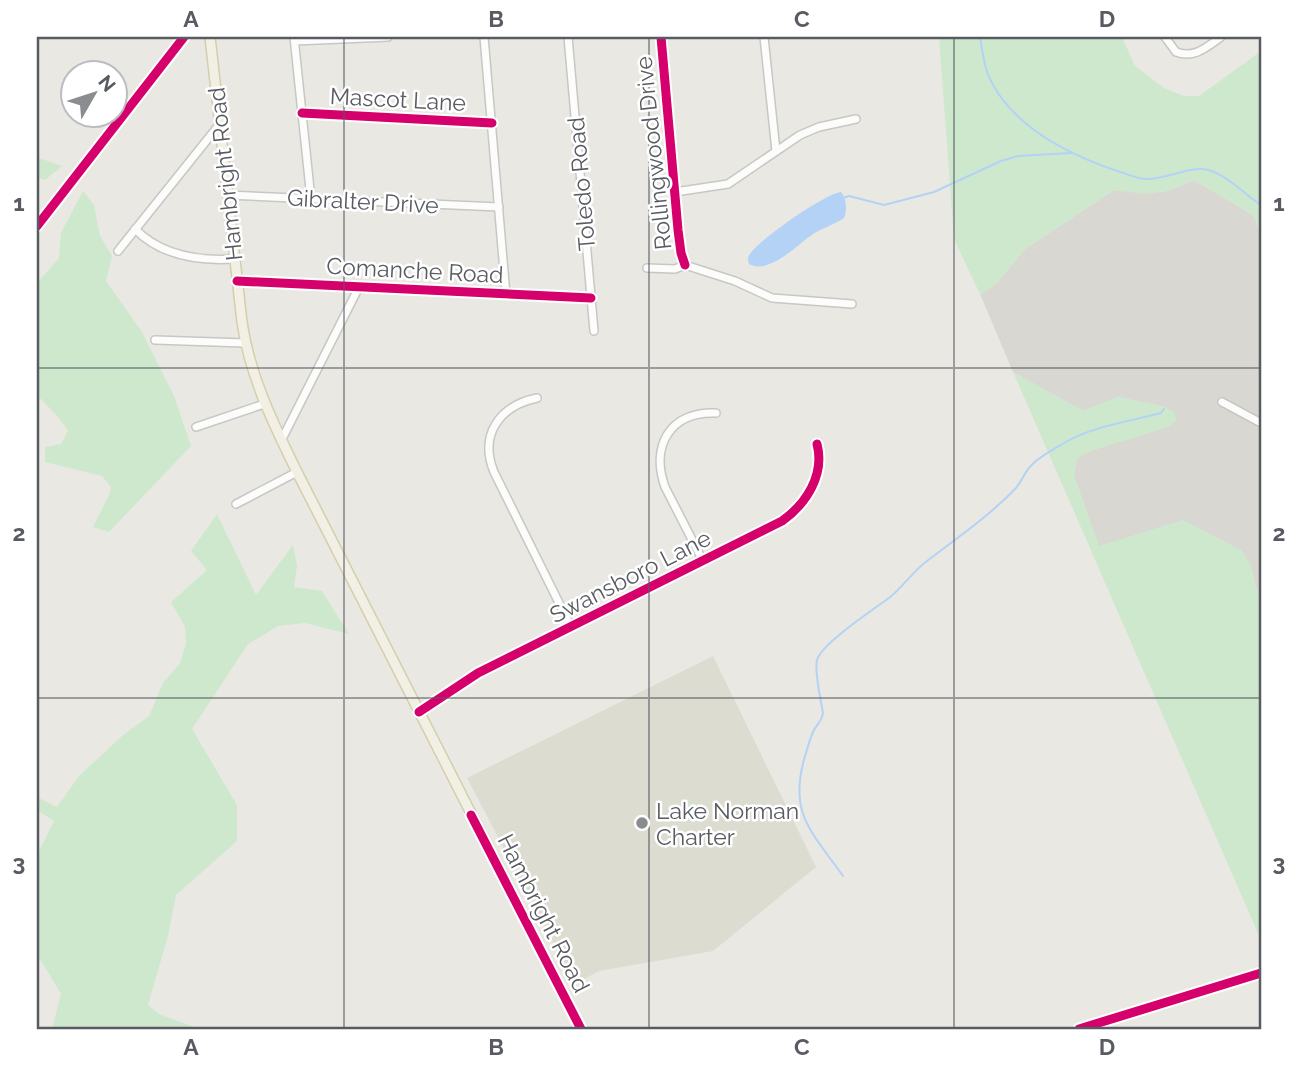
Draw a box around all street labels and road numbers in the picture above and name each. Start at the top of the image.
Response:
street label: Rollingwood Drive [629,55,677,251]
street label: Mascot Lane [329,82,467,116]
street label: Hambright Road [202,86,248,262]
street label: Toledo Road [562,116,600,252]
street label: Gibralter Drive [287,184,439,218]
street label: Comanche Road [326,252,504,288]
street label: Swansboro Lane [545,524,715,628]
street label: Hambright Road [492,829,596,997]

